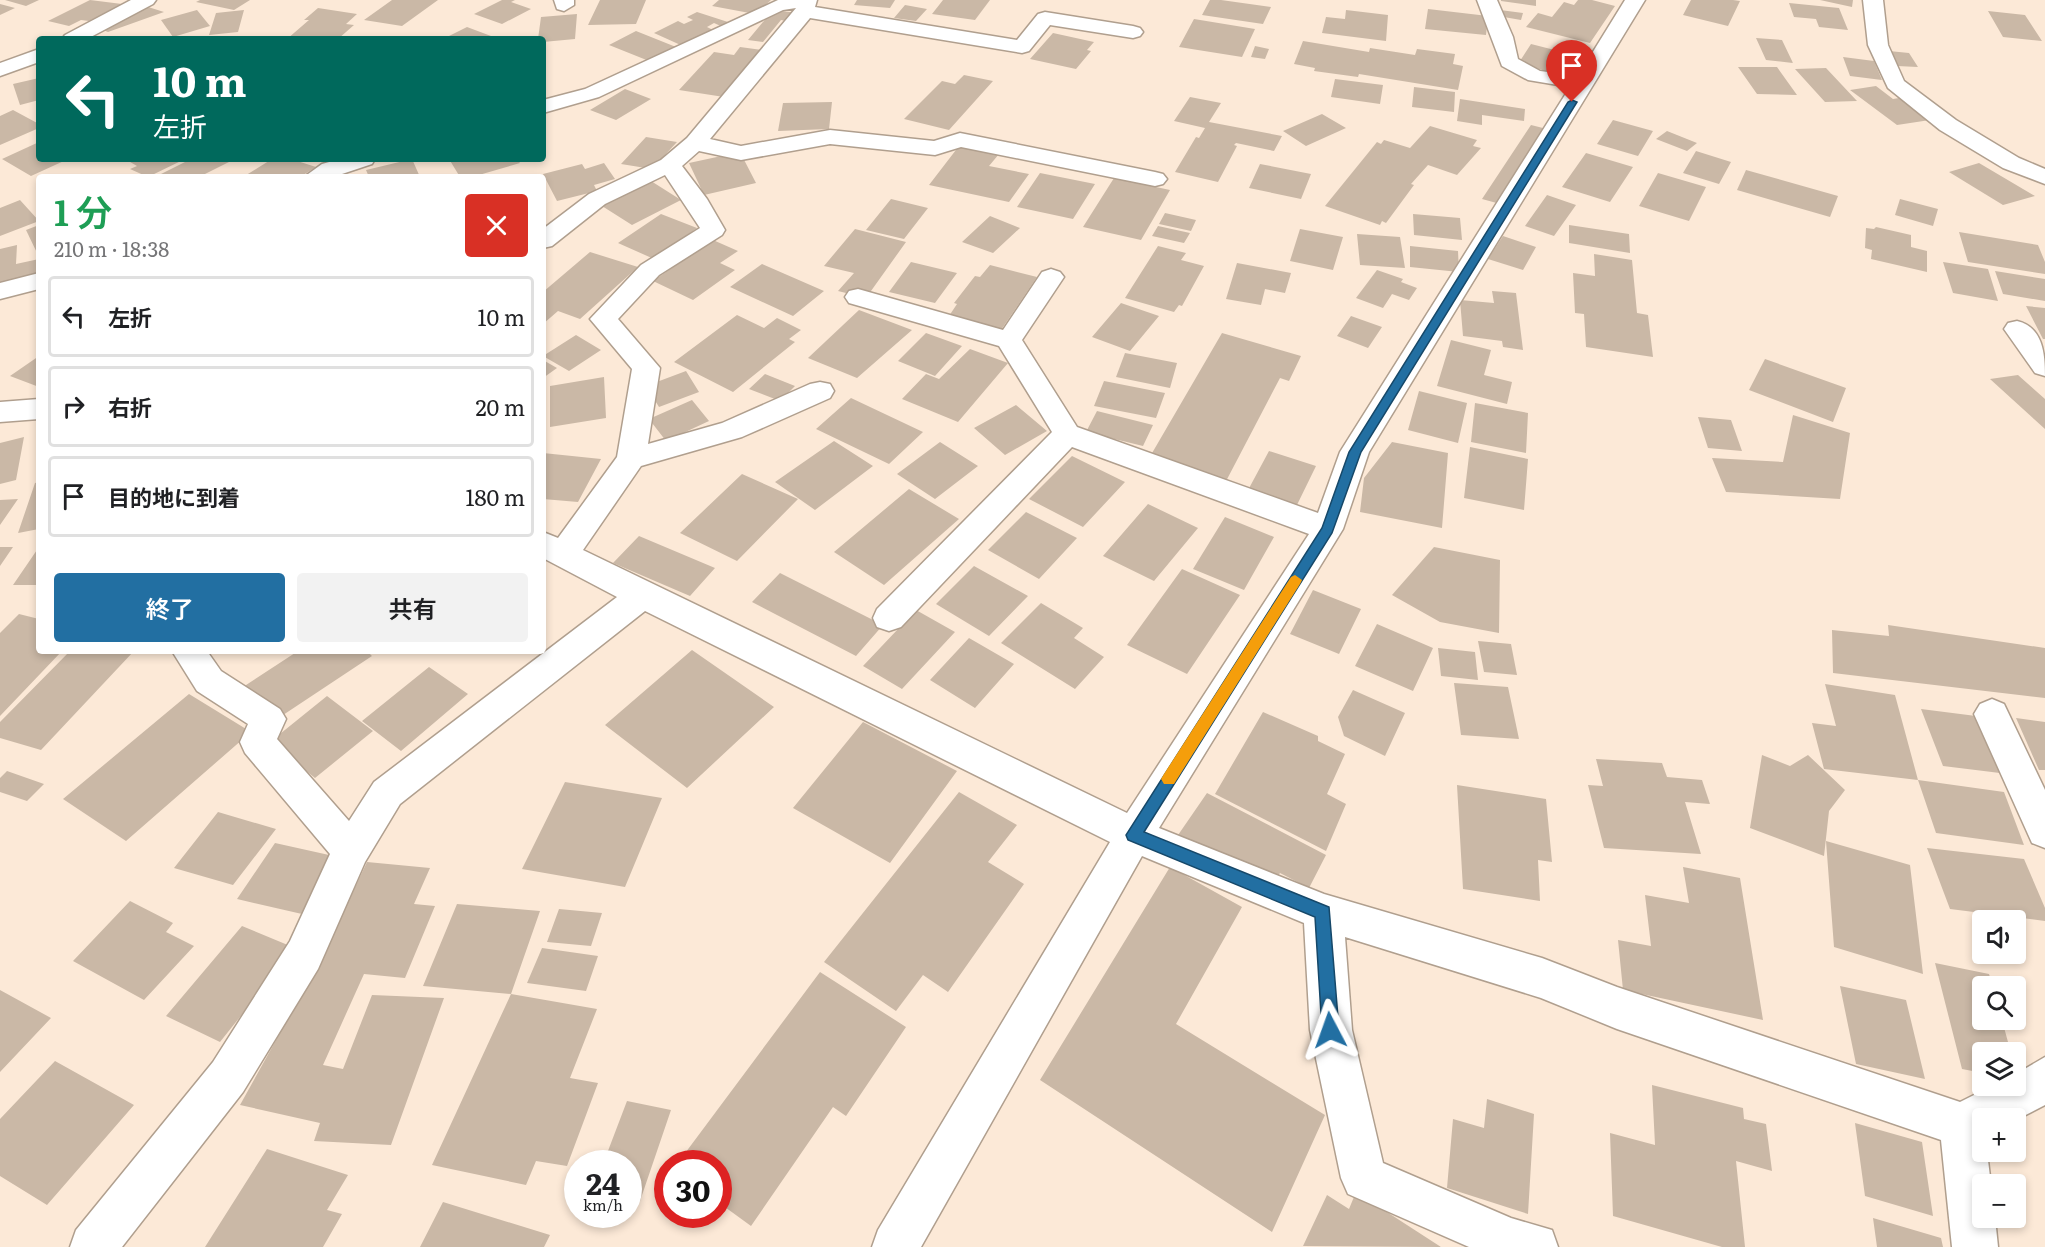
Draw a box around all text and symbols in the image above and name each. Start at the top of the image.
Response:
pin [1546,40,1597,102]
text: 10 m [153,48,247,110]
icon: arrive [1555,49,1588,82]
icon: left [54,60,132,138]
text: 左折 [153,105,207,145]
text: 1 分 [54,184,112,237]
button: close [465,194,528,257]
text: 210 m · 18:38 [54,233,169,263]
icon: left [57,300,90,333]
text: 左折 [108,300,152,333]
text: 10 m [478,300,525,333]
icon: right [57,390,90,423]
text: 右折 [108,390,152,423]
text: 20 m [475,390,525,423]
icon: arrive [57,480,90,513]
text: 目的地に到着 [108,480,240,513]
text: 180 m [465,480,525,513]
button: 終了 [54,573,285,642]
button: 共有 [297,573,528,642]
map controls [1972,910,2026,1228]
button: sound [1972,910,2026,964]
button: search [1972,976,2026,1030]
position arrow [1298,998,1362,1062]
button: layers [1972,1042,2026,1096]
button: + [1972,1108,2026,1162]
speed limit sign: 30 [654,1150,732,1228]
text: 24 [586,1160,620,1204]
button: − [1972,1174,2026,1228]
text: km/h [583,1193,623,1216]

